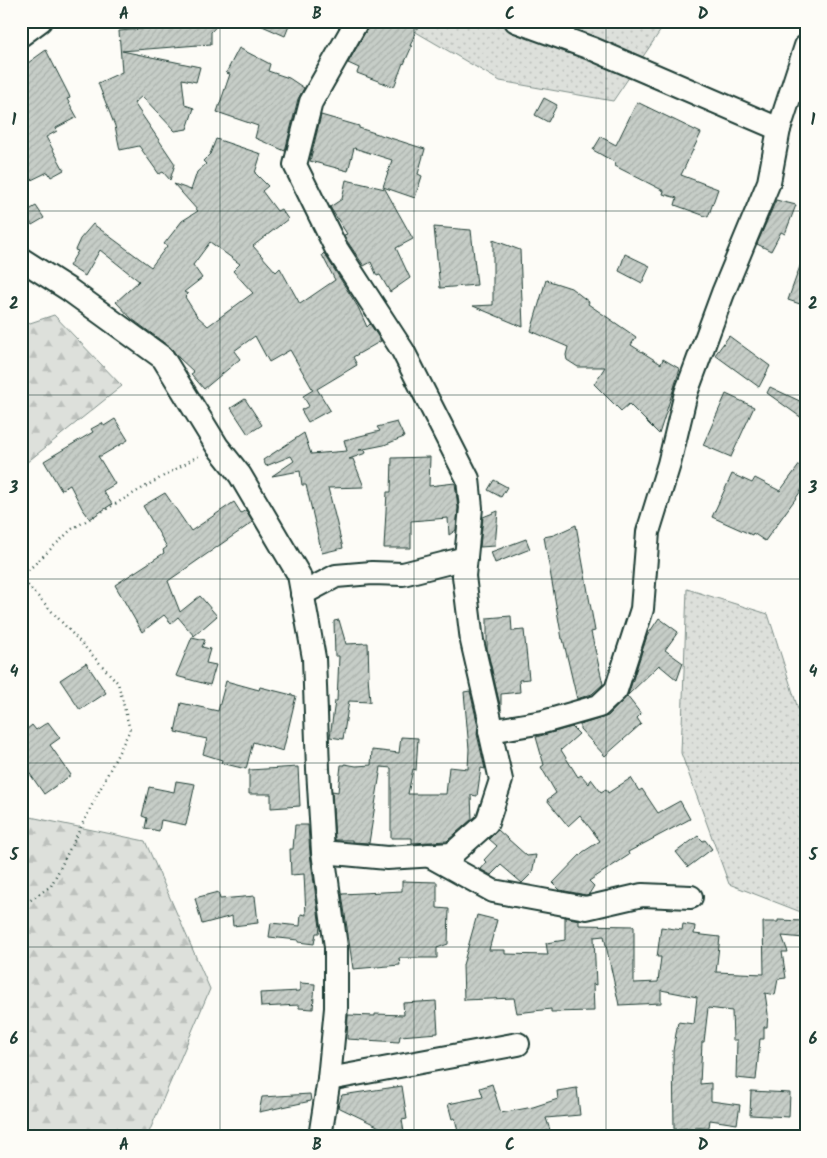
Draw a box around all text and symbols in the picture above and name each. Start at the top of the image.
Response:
text: A [119,2,129,27]
text: B [312,2,322,27]
text: C [505,2,515,27]
text: D [698,2,709,27]
text: 1 [12,108,17,133]
text: 1 [811,108,816,133]
text: 2 [9,292,19,317]
text: 2 [808,292,818,317]
text: 3 [9,476,19,501]
text: 3 [808,476,818,501]
text: 4 [10,660,19,685]
text: 4 [809,660,818,685]
text: 5 [9,843,20,868]
text: 5 [808,843,819,868]
text: 6 [10,1027,19,1052]
text: 6 [809,1027,818,1052]
text: A [119,1133,129,1158]
text: B [312,1133,322,1158]
text: C [505,1133,515,1158]
text: D [698,1133,709,1158]

